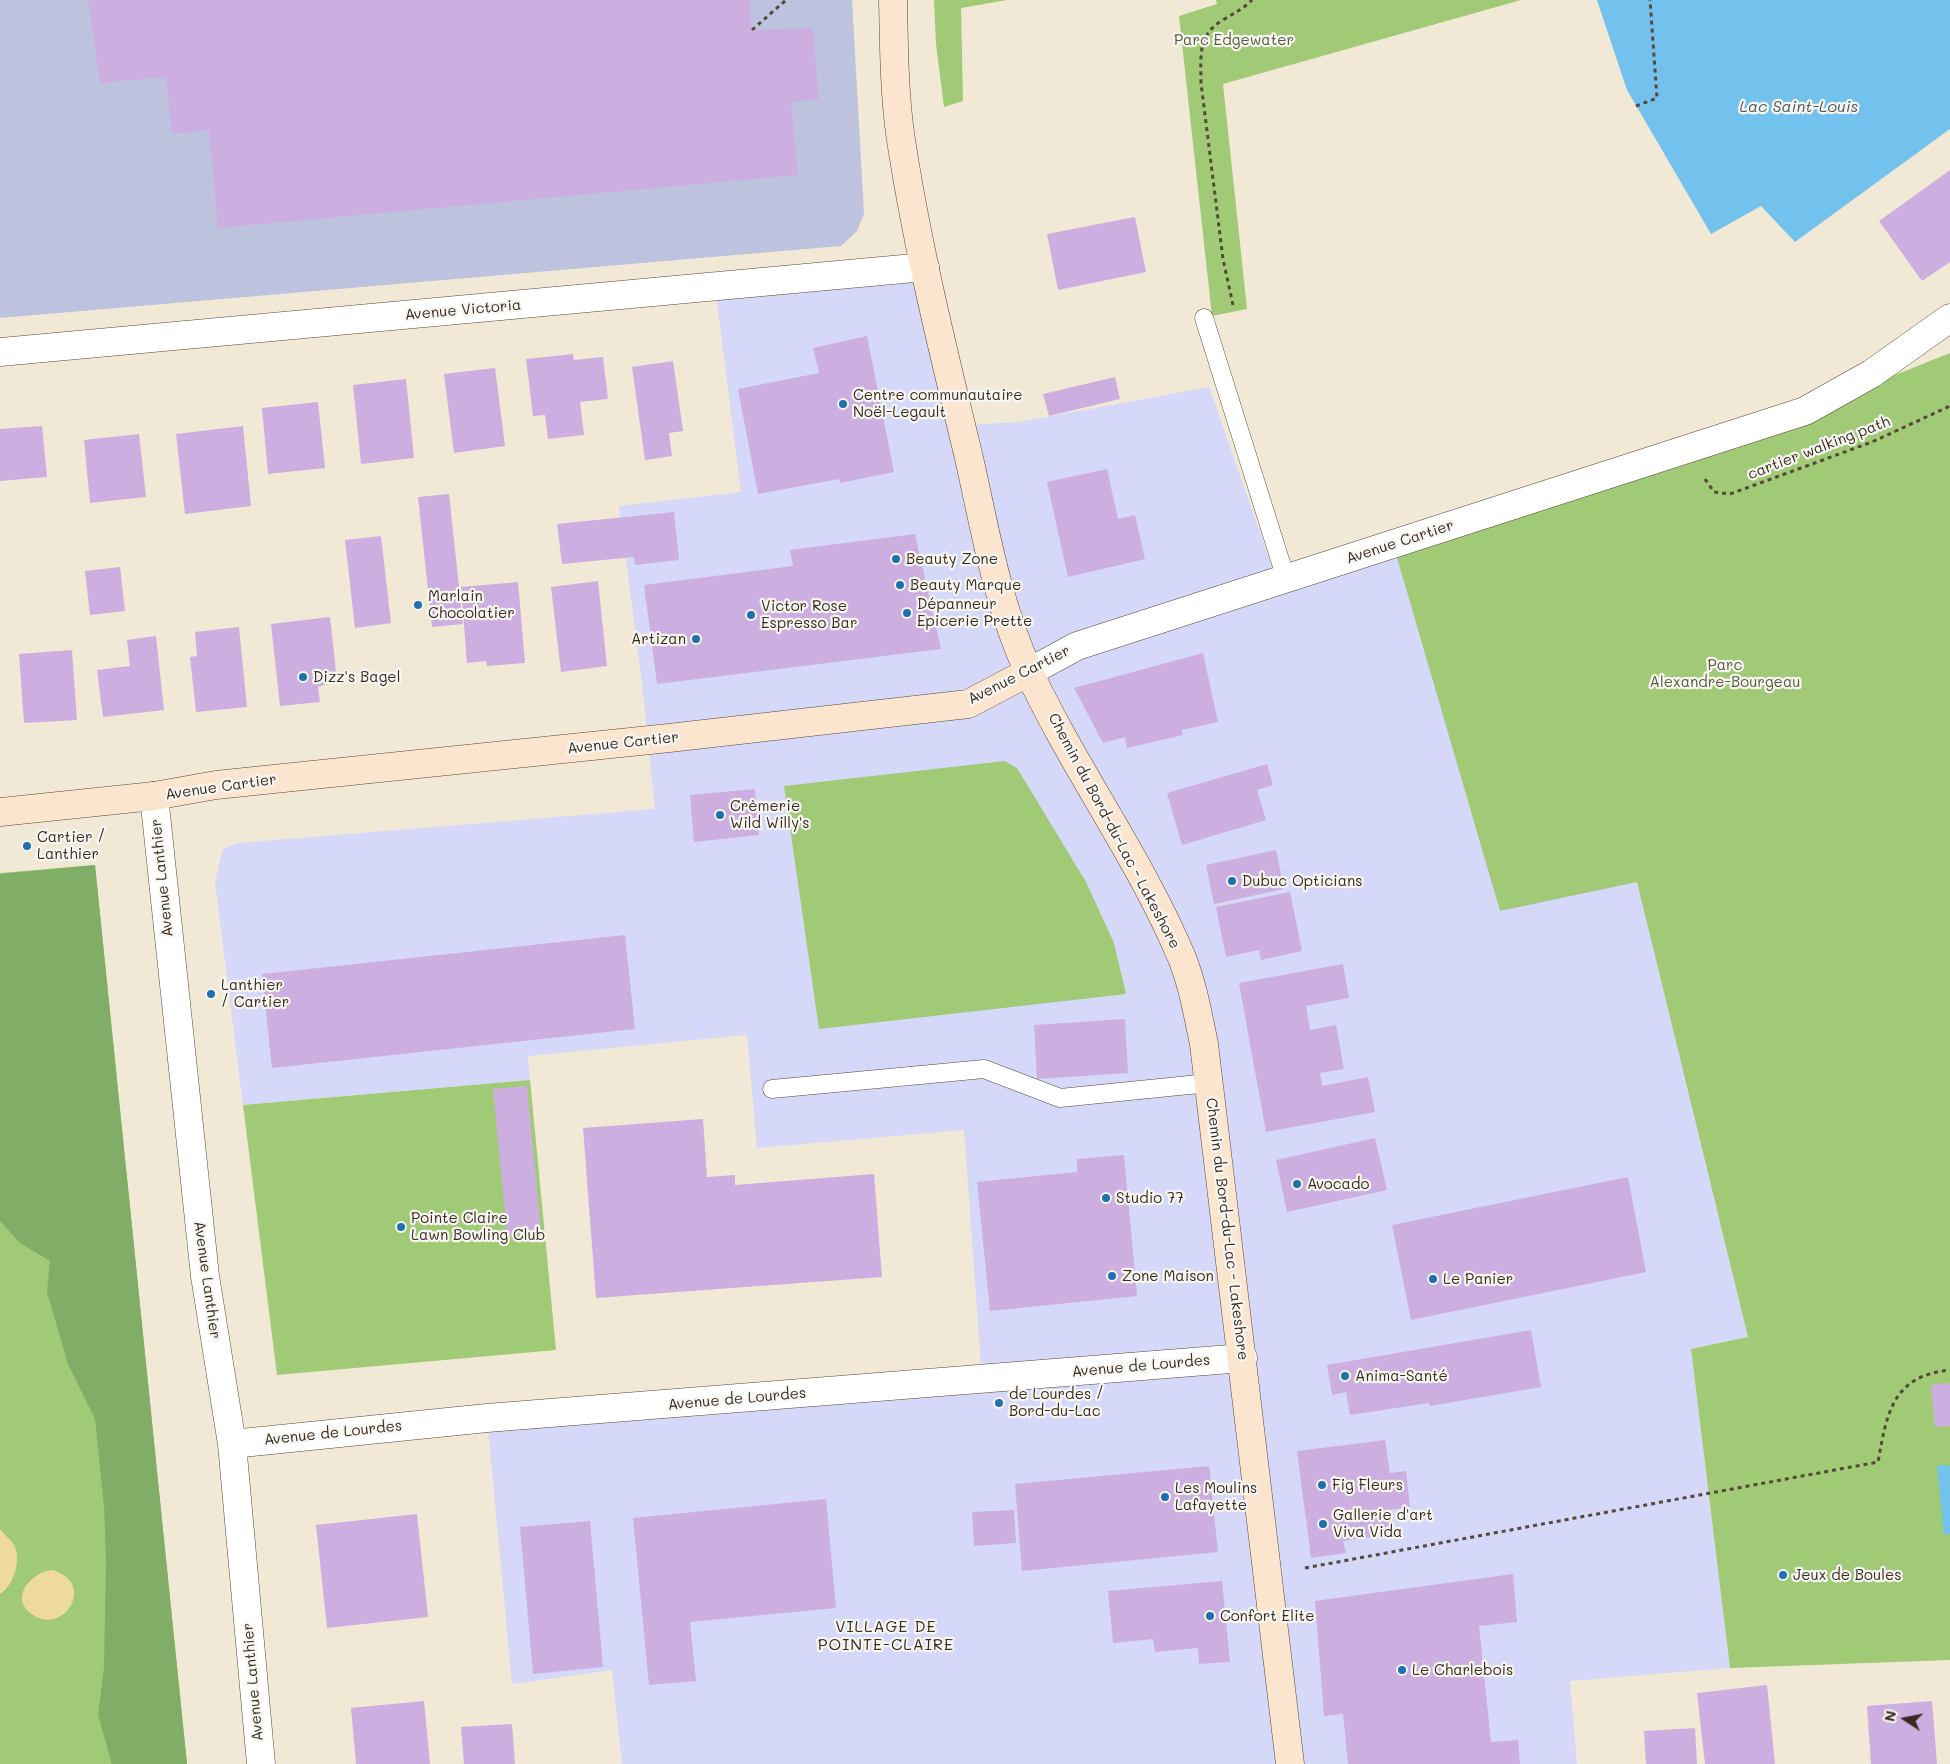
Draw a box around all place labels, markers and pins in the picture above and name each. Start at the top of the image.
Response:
place label: Centre communautaire Noël-Legault [853,386,1023,421]
marker: Centre communautaire Noël-Legault [837,398,849,410]
place label: Beauty Zone [906,550,998,568]
marker: Beauty Zone [890,553,902,565]
place label: Beauty Marque [910,576,1021,594]
marker: Beauty Marque [894,579,906,591]
place label: Marlain Chocolatier [428,587,515,622]
place label: Dépanneur Epicerie Prette [917,595,1032,630]
place label: Victor Rose Espresso Bar [761,597,857,632]
marker: Marlain Chocolatier [412,599,424,611]
marker: Dépanneur Epicerie Prette [901,607,913,619]
marker: Victor Rose Espresso Bar [745,609,757,621]
place label: Artizan [631,630,686,648]
marker: Artizan [690,633,702,645]
place label: Dizz's Bagel [313,668,400,686]
marker: Dizz's Bagel [297,671,309,683]
place label: Crèmerie Wild Willy's [730,797,810,832]
marker: Crèmerie Wild Willy's [714,809,726,821]
place label: Cartier / Lanthier [37,828,105,863]
marker: Cartier / Lanthier [21,840,33,852]
place label: Dubuc Opticians [1242,872,1363,890]
marker: Dubuc Opticians [1226,875,1238,887]
place label: Lanthier / Cartier [221,976,289,1011]
marker: Lanthier / Cartier [205,988,217,1000]
place label: Avocado [1307,1175,1369,1193]
marker: Avocado [1291,1178,1303,1190]
place label: Studio 77 [1116,1189,1184,1207]
marker: Studio 77 [1100,1192,1112,1204]
place label: Pointe Claire Lawn Bowling Club [411,1209,545,1244]
marker: Pointe Claire Lawn Bowling Club [395,1221,407,1233]
place label: Zone Maison [1122,1267,1214,1285]
marker: Zone Maison [1106,1270,1118,1282]
place label: Le Panier [1443,1270,1513,1288]
marker: Le Panier [1427,1273,1439,1285]
place label: Anima-Santé [1355,1367,1448,1385]
marker: Anima-Santé [1339,1370,1351,1382]
place label: de Lourdes / Bord-du-Lac [1009,1385,1104,1420]
marker: de Lourdes / Bord-du-Lac [993,1397,1005,1409]
place label: Fig Fleurs [1332,1476,1403,1494]
place label: Les Moulins Lafayette [1175,1479,1257,1514]
marker: Fig Fleurs [1316,1479,1328,1491]
marker: Les Moulins Lafayette [1159,1491,1171,1503]
place label: Gallerie d'art Viva Vida [1333,1506,1433,1541]
marker: Gallerie d'art Viva Vida [1317,1518,1329,1530]
place label: Jeux de Boules [1793,1566,1902,1584]
marker: Jeux de Boules [1777,1569,1789,1581]
place label: Confort Elite [1220,1607,1314,1625]
marker: Confort Elite [1204,1610,1216,1622]
place label: Le Charlebois [1412,1661,1513,1679]
marker: Le Charlebois [1396,1664,1408,1676]

